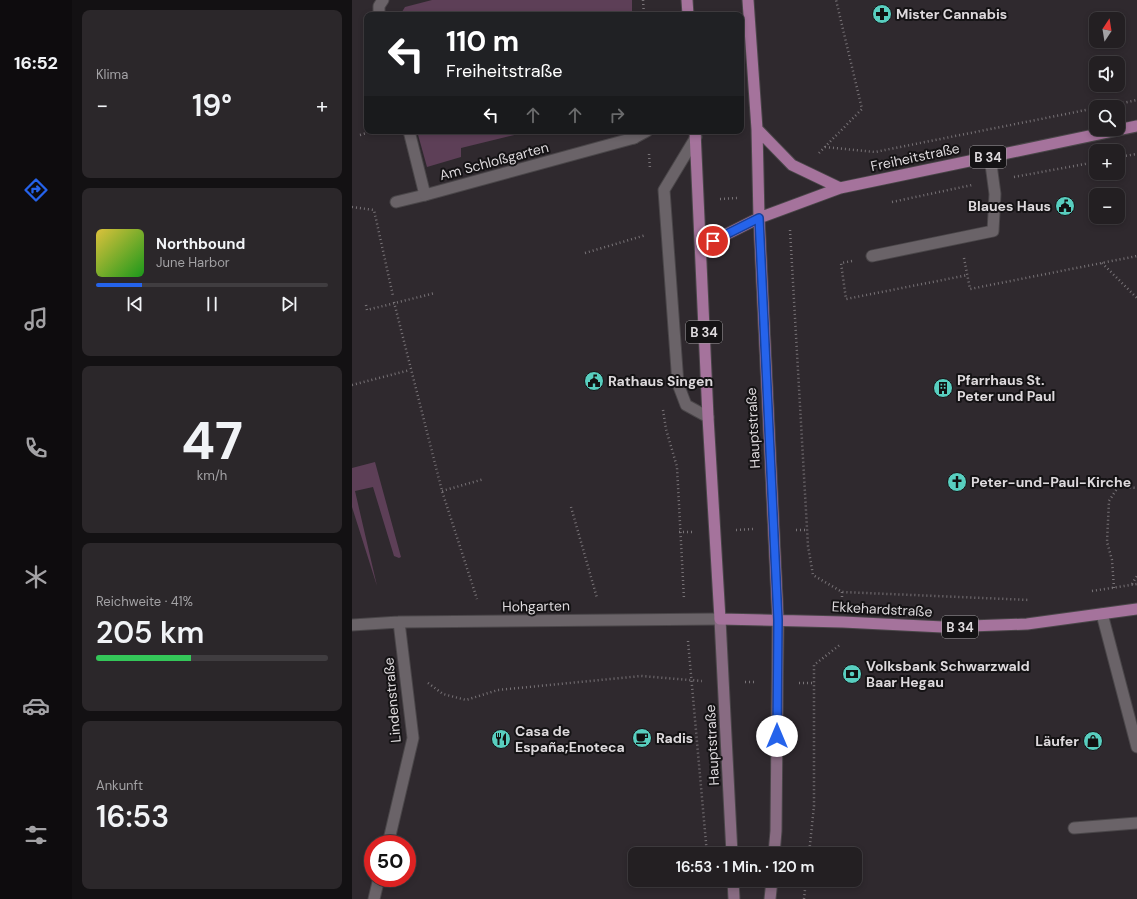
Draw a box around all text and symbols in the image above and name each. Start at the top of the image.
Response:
pharmacy icon: Mister Cannabis [871,3,893,25]
place label: Mister Cannabis [896,5,1007,23]
north arrow [1089,12,1125,48]
map controls [1089,12,1125,224]
text: 110 m [446,23,519,60]
icon: left [380,28,432,80]
text: 16:52 [14,51,58,75]
button: sound [1089,56,1125,92]
text: Freiheitstraße [446,59,562,83]
text: Klima [96,66,128,83]
text: 19° [192,86,232,125]
text: − [96,91,108,120]
text: + [316,91,328,120]
button: search [1089,100,1125,136]
icon: left [480,104,502,126]
icon: ahead [522,104,544,126]
icon: ahead [564,104,586,126]
icon: right [606,104,628,126]
street label: Am Schloßgarten [437,138,551,184]
street label: Freiheitstraße [869,139,961,175]
button: + [1089,144,1125,180]
road number: B 34 [970,146,1006,168]
icon: directions [22,176,50,204]
button: − [1089,188,1125,224]
public building icon: Blaues Haus [1054,195,1076,217]
place label: Blaues Haus [968,197,1051,215]
pin [696,224,730,258]
icon: arrive [702,230,724,252]
text: Northbound [156,234,245,254]
text: June Harbor [156,254,230,271]
icon: previous [124,293,146,315]
icon: pause [201,293,223,315]
icon: next [278,293,300,315]
icon: music [22,305,50,333]
road number: B 34 [686,321,722,343]
public building icon: Rathaus Singen [583,370,605,392]
place label: Pfarrhaus St. Peter und Paul [957,371,1055,405]
place label: Rathaus Singen [608,372,713,390]
building icon: Pfarrhaus St. Peter und Paul [932,377,954,399]
street label: Hauptstraße [742,387,764,469]
text: 47 [181,407,243,475]
icon: phone [22,434,50,462]
text: km/h [197,467,227,484]
church icon: Peter-und-Paul-Kirche [946,471,968,493]
place label: Peter-und-Paul-Kirche [971,473,1131,491]
icon: climate [22,563,50,591]
text: Reichweite · 41% [96,593,193,610]
street label: Hohgarten [502,596,570,616]
street label: Ekkehardstraße [831,597,933,621]
text: 205 km [96,613,204,652]
road number: B 34 [942,616,978,638]
street label: Lindenstraße [379,657,405,743]
place label: Volksbank Schwarzwald Baar Hegau [866,657,1030,691]
bank icon: Volksbank Schwarzwald Baar Hegau [841,663,863,685]
icon: car [22,692,50,720]
street label: Hauptstraße [701,704,723,786]
position arrow [756,715,798,757]
place label: Casa de España;Enoteca [515,722,625,756]
cafe icon: Radis [631,727,653,749]
restaurant icon: Casa de España;Enoteca [490,728,512,750]
place label: Radis [656,729,693,747]
shop icon: Läufer [1082,730,1104,752]
place label: Läufer [1035,732,1079,750]
text: Ankunft [96,777,143,794]
text: 16:53 [96,797,169,836]
icon: filters [22,821,50,849]
speed limit sign: 50 [364,835,416,887]
text: 16:53 · 1 Min. · 120 m [676,857,814,877]

